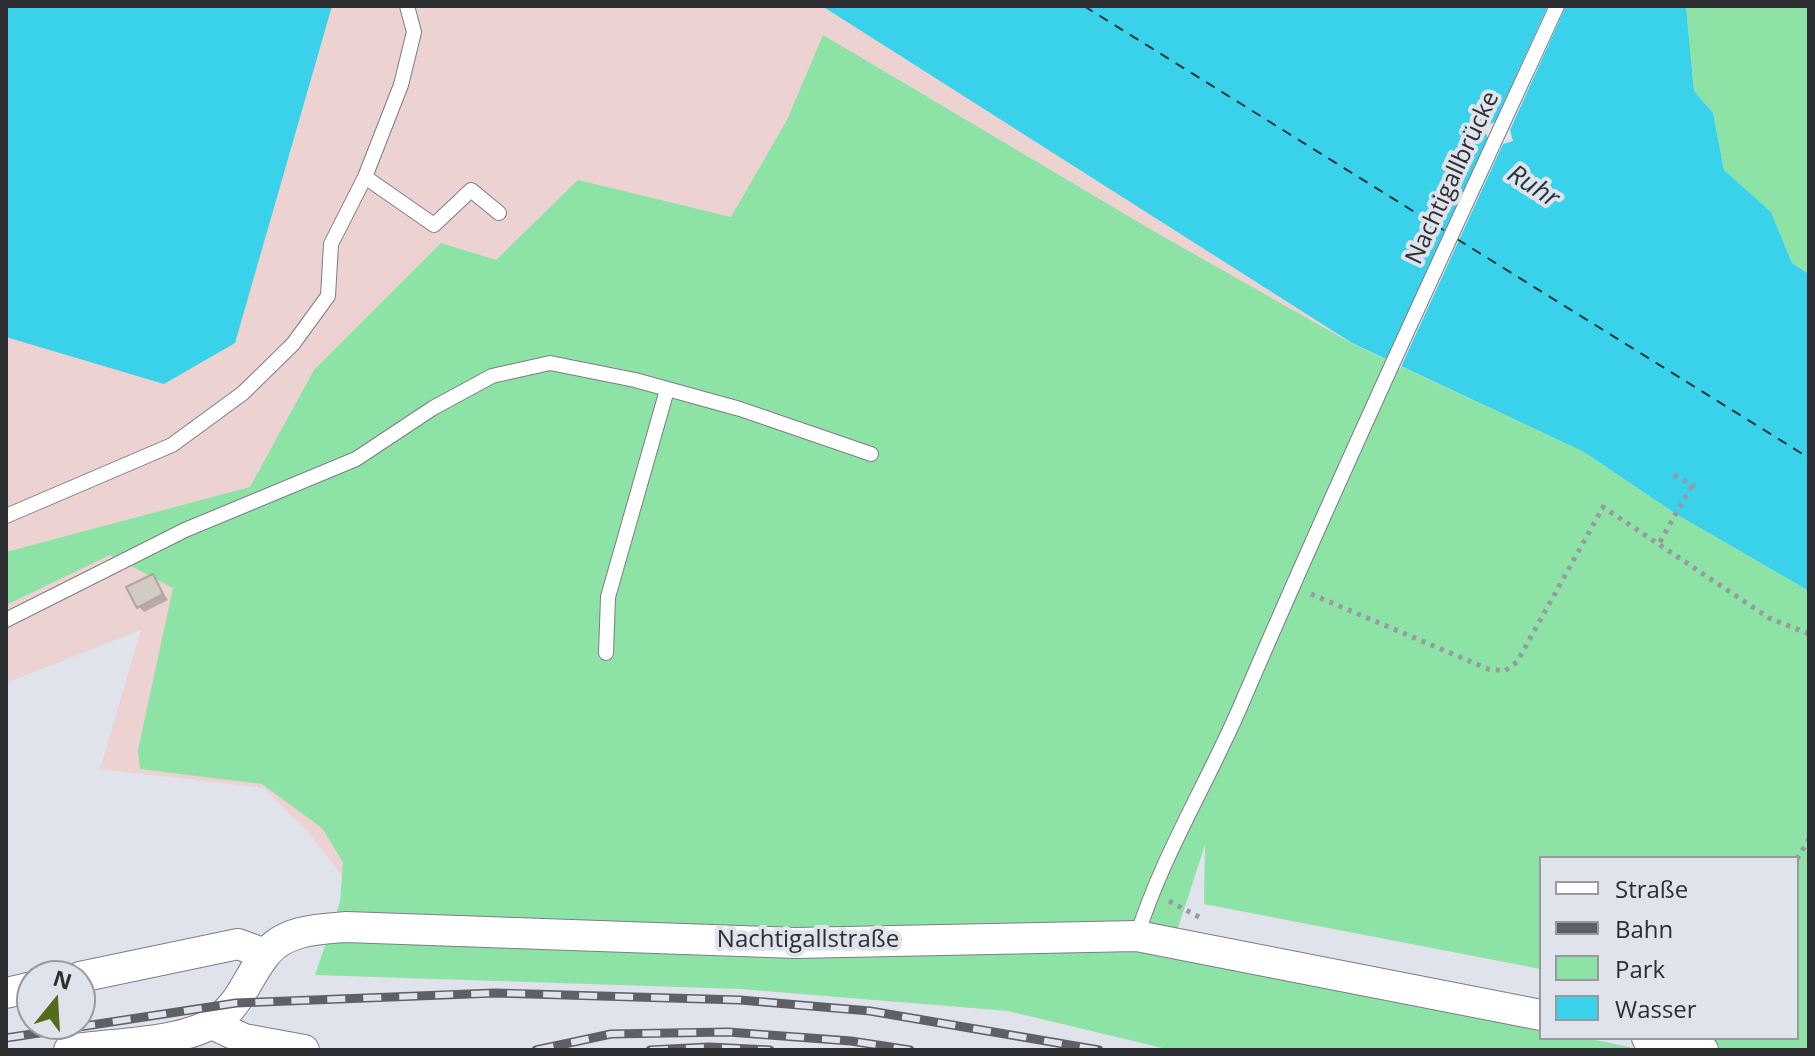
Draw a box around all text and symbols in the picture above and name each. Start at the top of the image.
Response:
street label: Nachtigallbrücke [1400,87,1506,269]
water label: Ruhr [1501,159,1565,215]
legend [1539,856,1799,1040]
text: Straße [1615,872,1688,905]
text: Bahn [1615,912,1673,945]
street label: Nachtigallstraße [717,926,899,954]
text: Park [1615,952,1665,985]
north arrow [16,960,96,1040]
text: N [50,962,76,996]
text: Wasser [1615,992,1697,1025]

